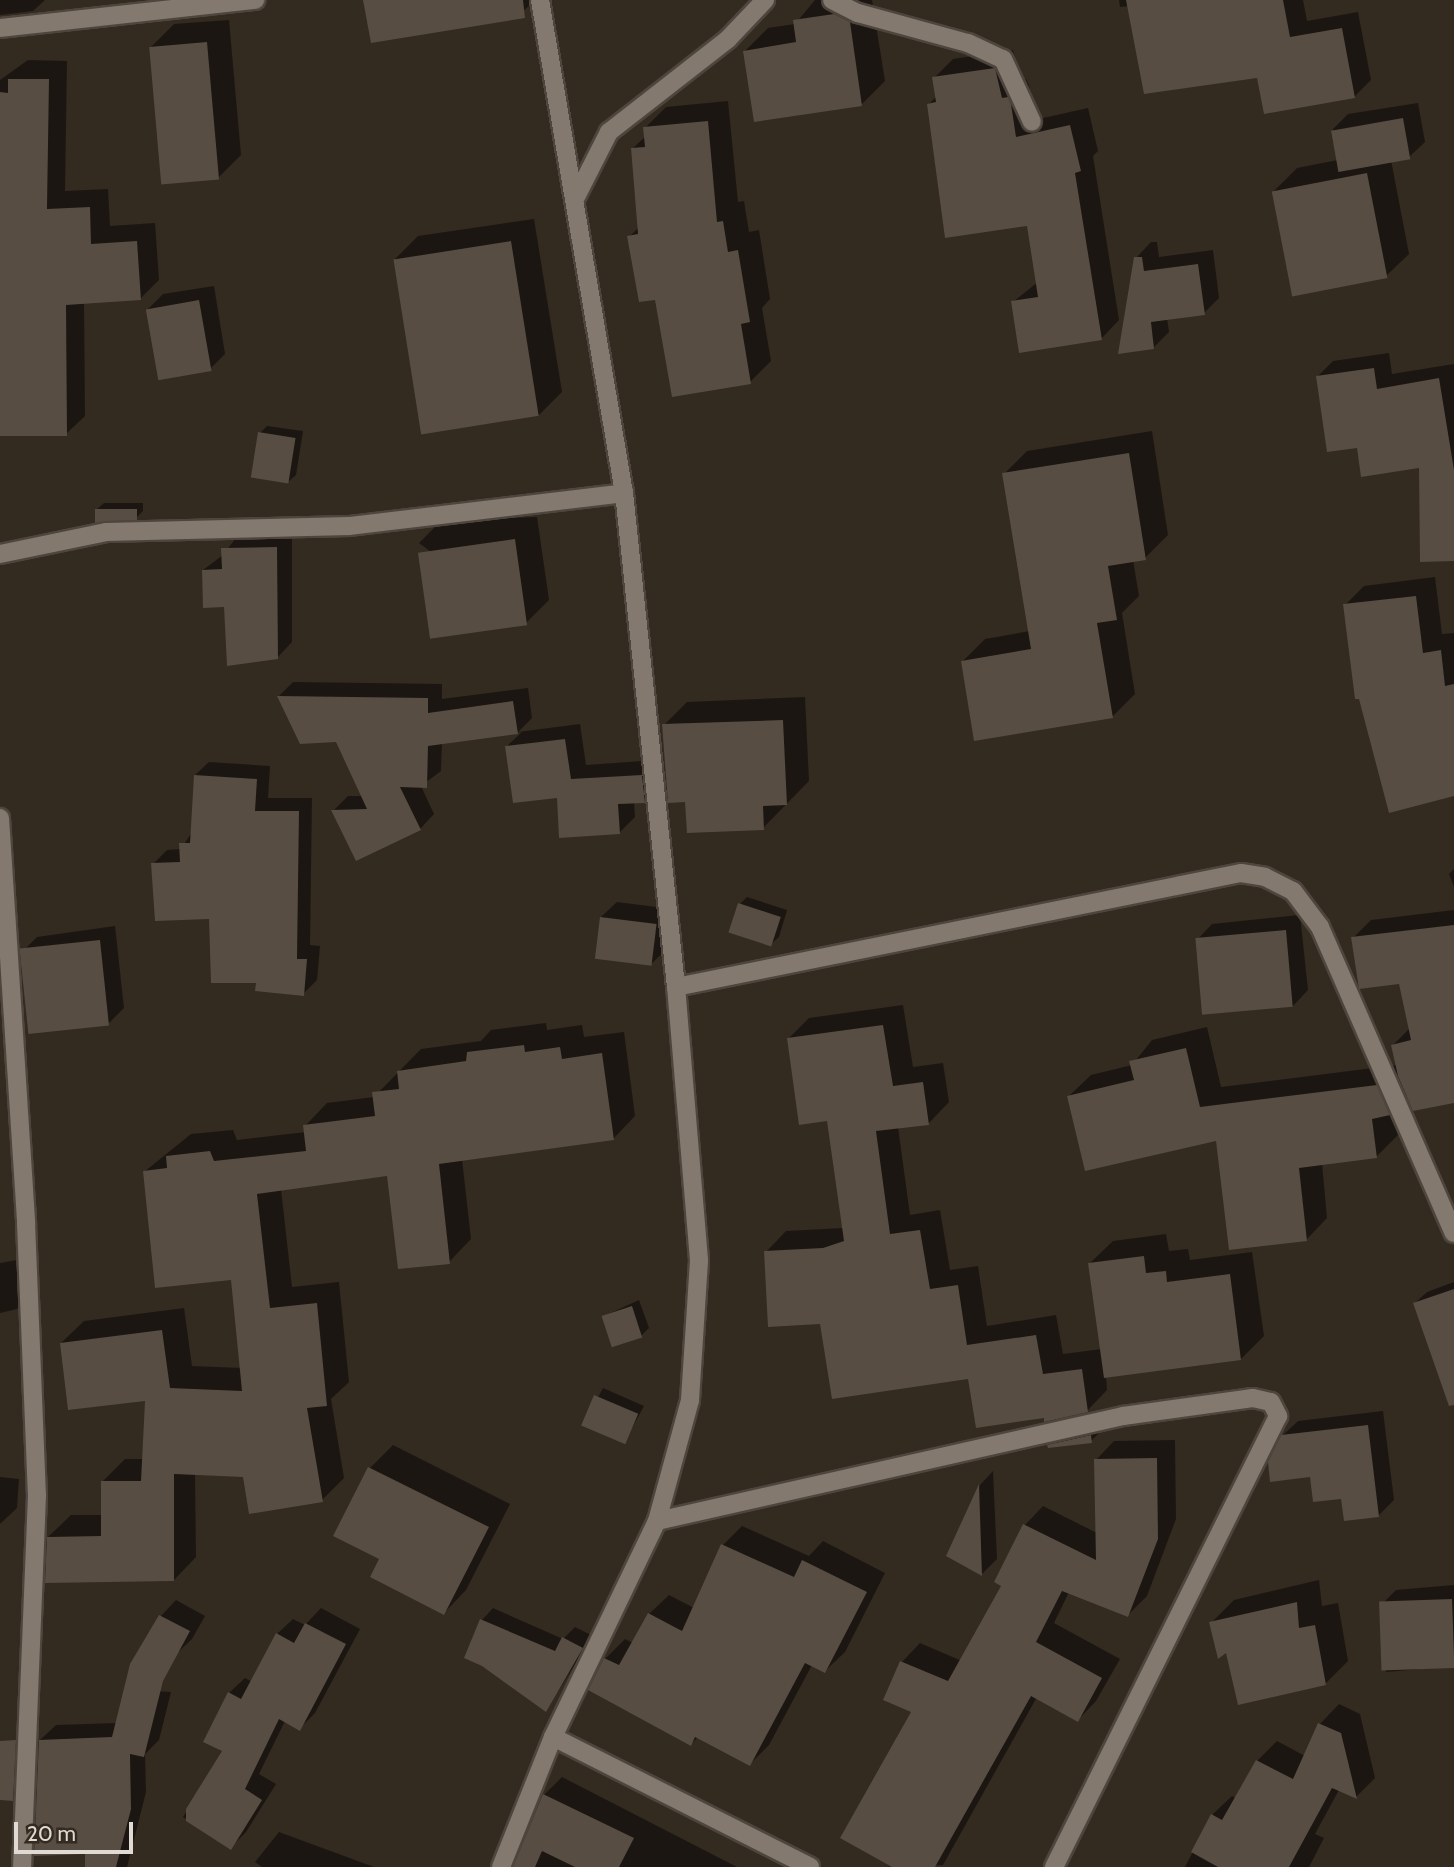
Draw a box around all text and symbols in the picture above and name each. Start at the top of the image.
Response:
scale bar [18,1808,136,1852]
text: 20 m [27,1821,76,1846]

